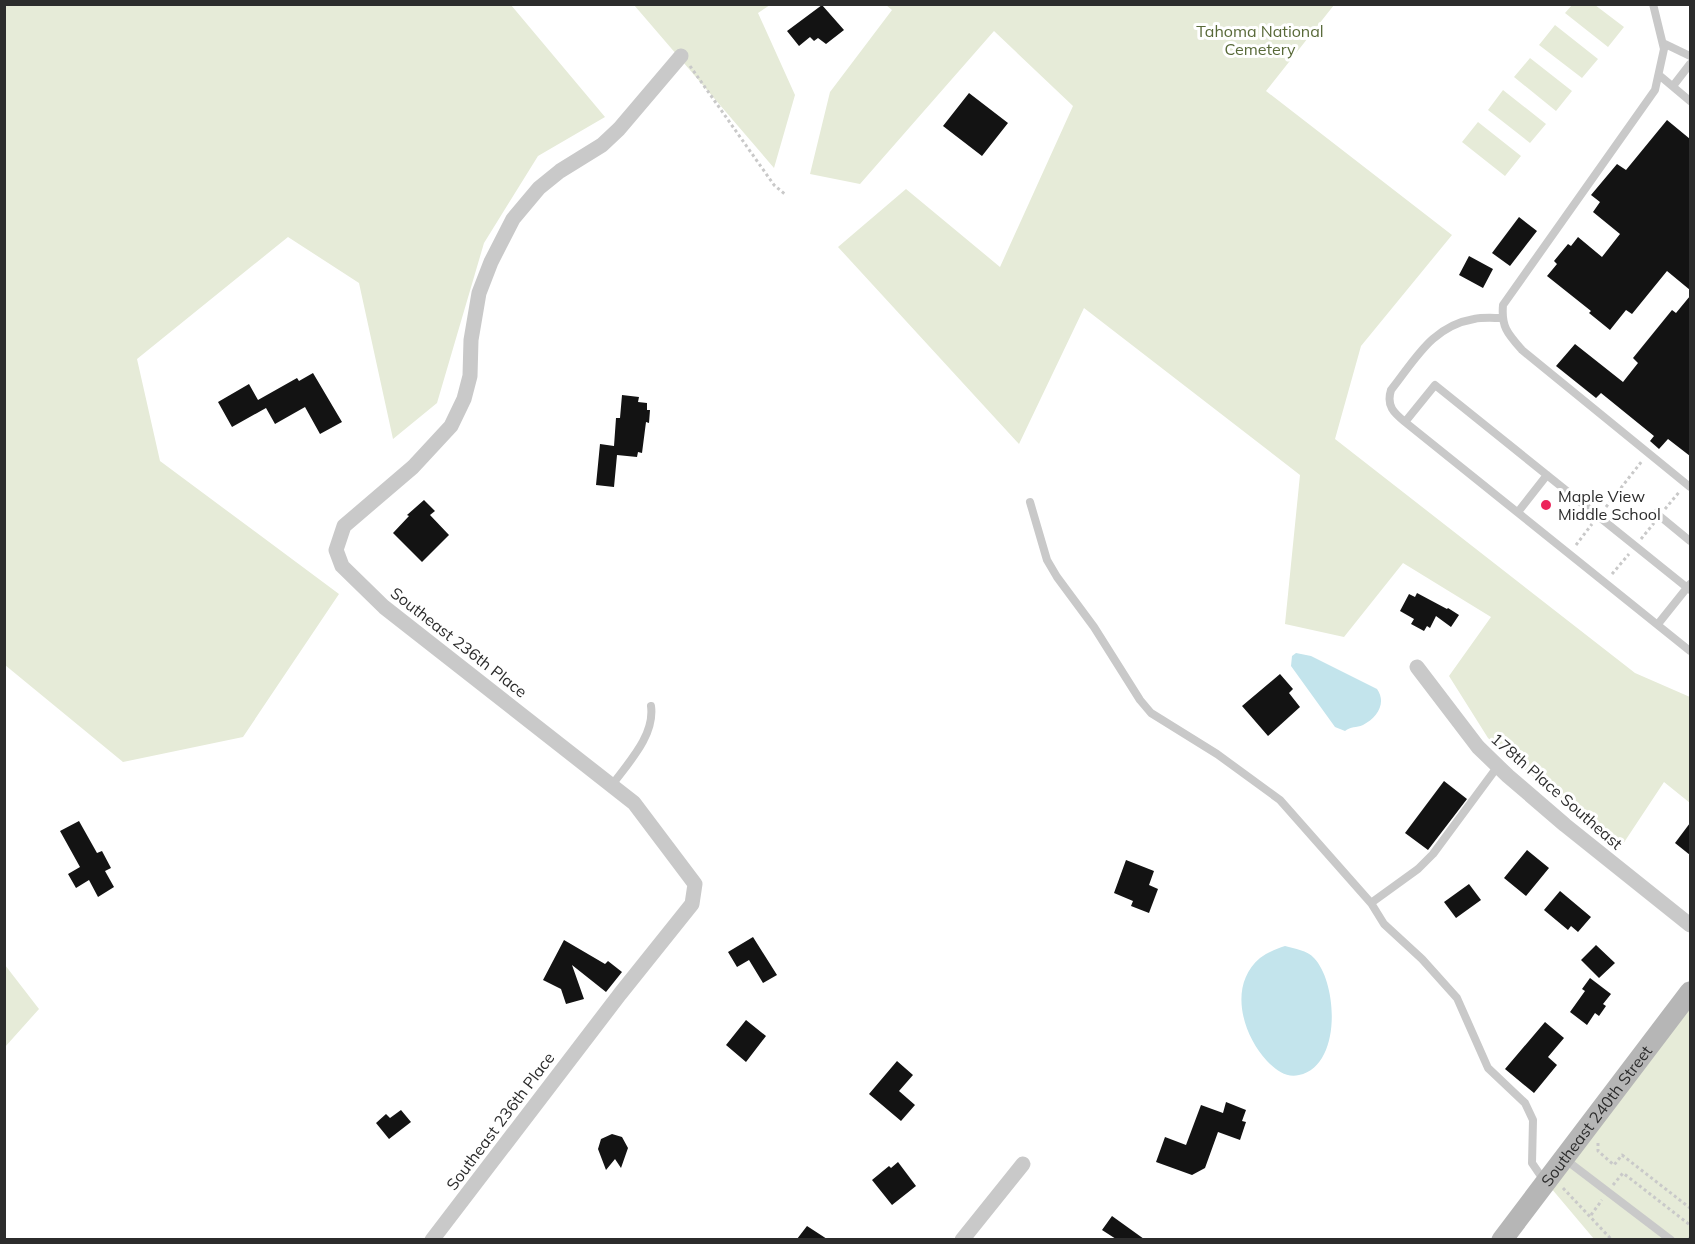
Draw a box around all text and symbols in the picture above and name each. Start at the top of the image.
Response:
park label: Tahoma National Cemetery [1196,21,1324,59]
place label: Maple View Middle School [1558,486,1661,524]
marker: Maple View Middle School [1539,498,1553,512]
street label: Southeast 236th Place [387,583,531,701]
street label: 178th Place Southeast [1487,729,1627,854]
street label: Southeast 240th Street [1536,1041,1656,1190]
street label: Southeast 236th Place [442,1048,558,1194]

